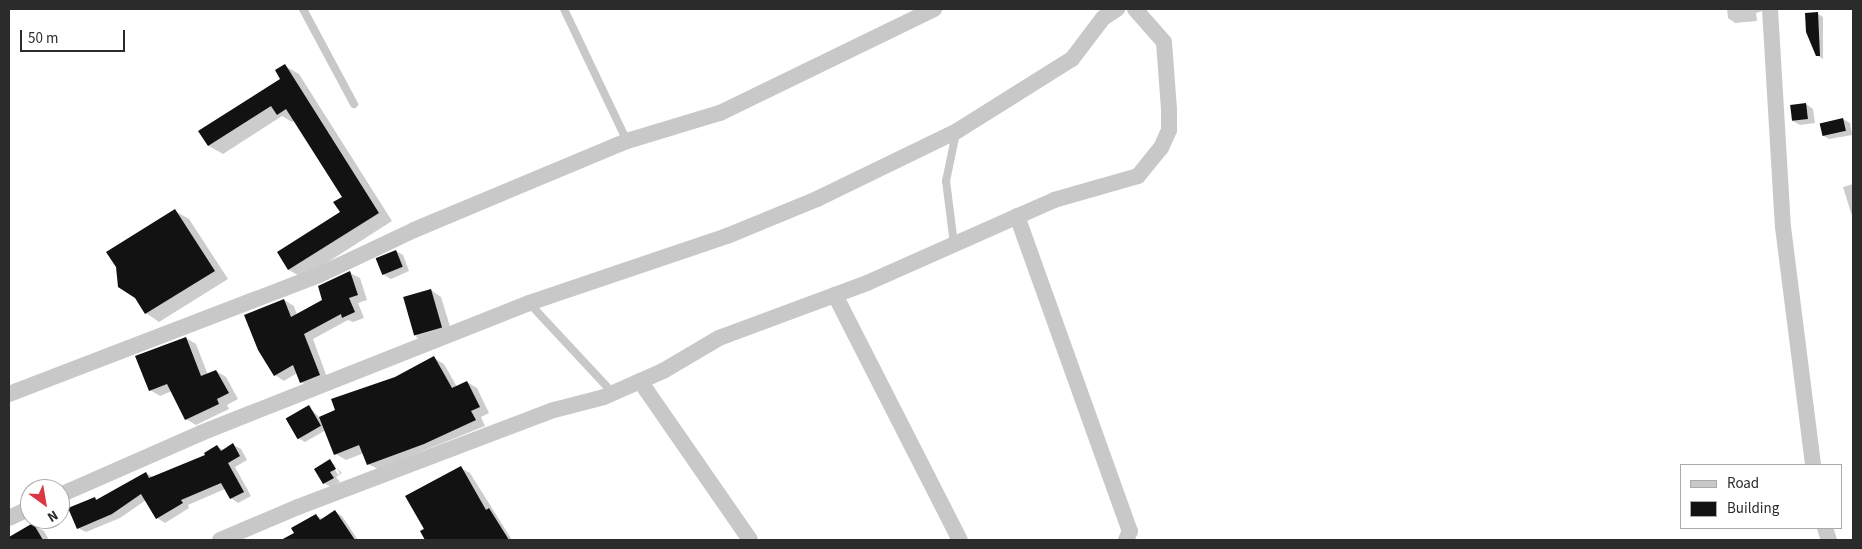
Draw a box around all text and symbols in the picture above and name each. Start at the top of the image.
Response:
scale bar [22,20,128,52]
text: 50 m [28,28,58,49]
legend [1680,464,1842,529]
text: Road [1727,473,1759,494]
north arrow [20,479,70,529]
text: Building [1727,498,1779,519]
text: N [43,505,62,527]

